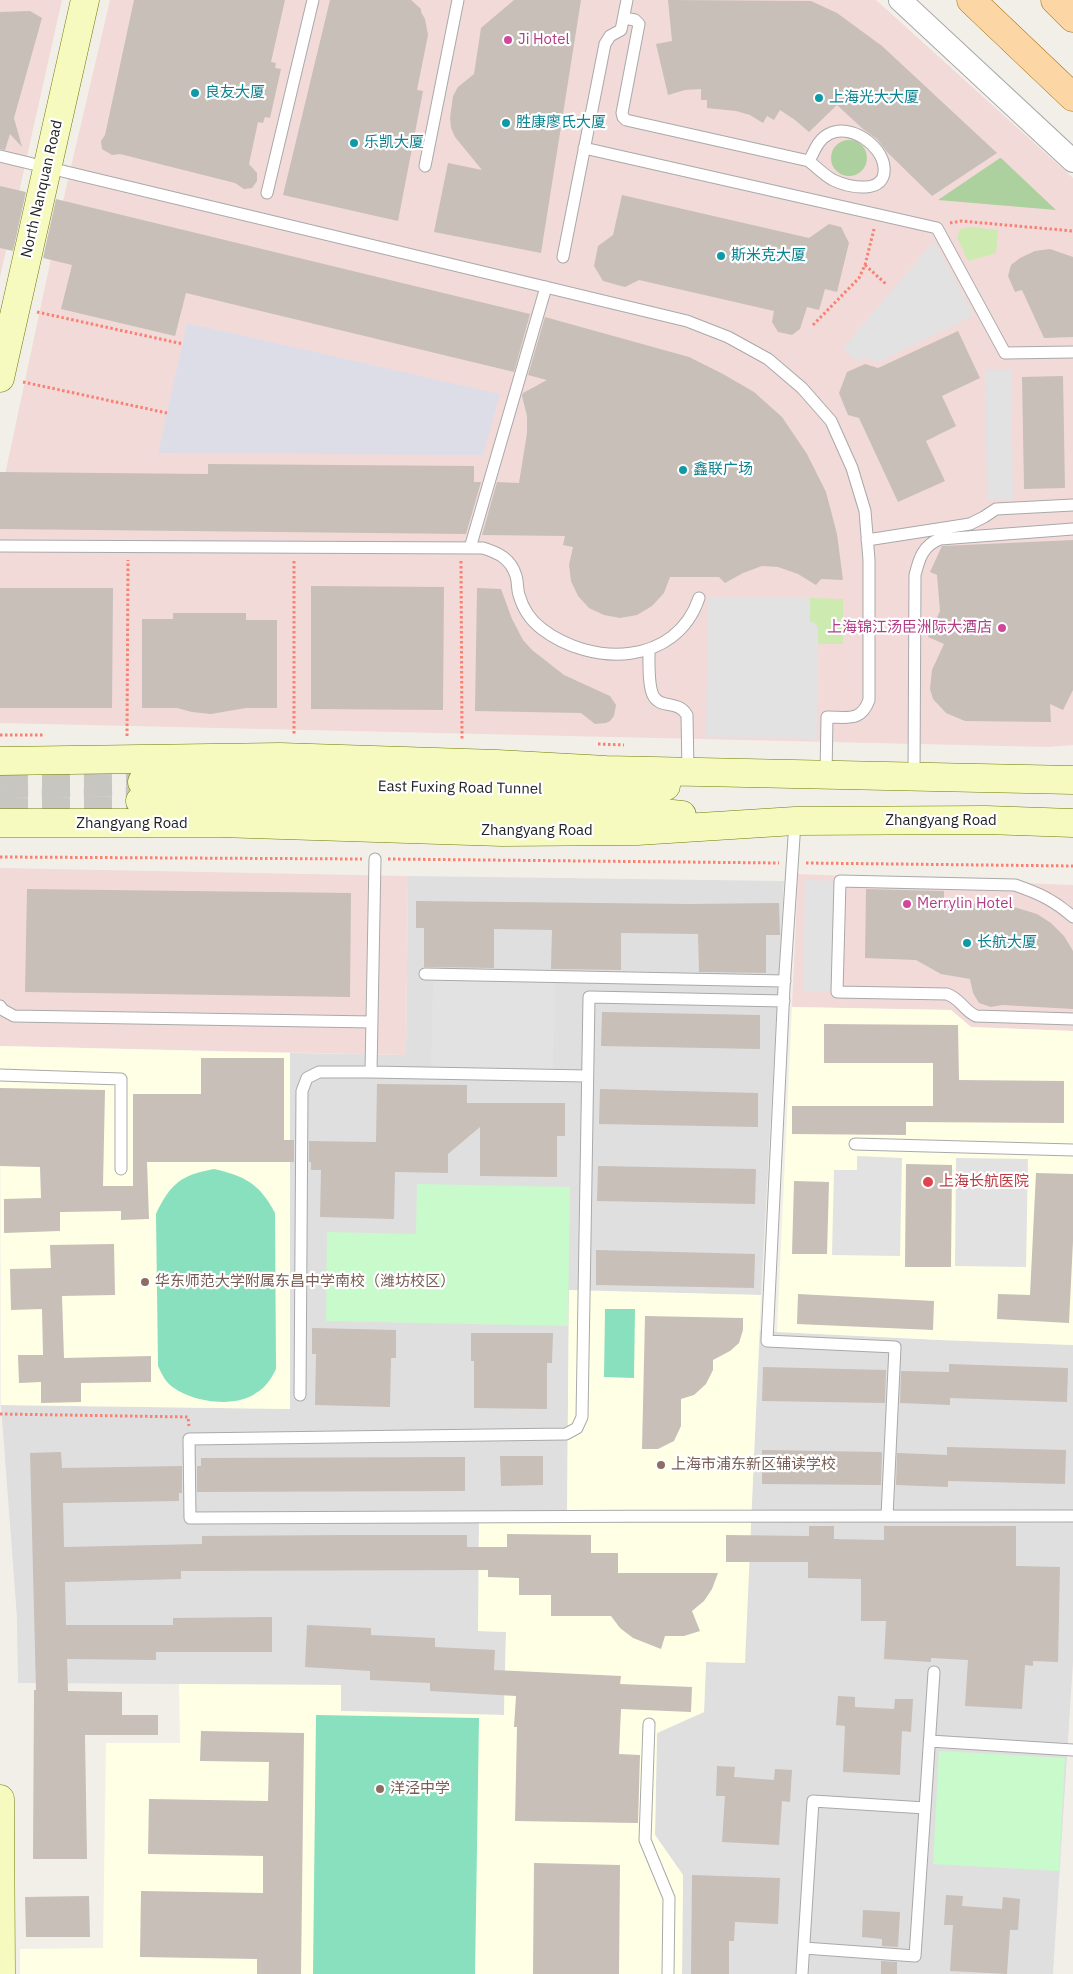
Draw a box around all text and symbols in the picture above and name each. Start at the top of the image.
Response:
place label: Ji Hotel [518,31,569,49]
marker: Ji Hotel [502,34,514,46]
place label: 良友大厦 [205,84,265,102]
marker: 良友大厦 [189,87,201,99]
place label: 上海光大大厦 [829,89,919,107]
marker: 上海光大大厦 [813,92,825,104]
place label: 胜康廖氏大厦 [516,114,606,132]
marker: 胜康廖氏大厦 [500,117,512,129]
street label: North Nanquan Road [17,118,67,260]
place label: 乐凯大厦 [364,134,424,152]
marker: 乐凯大厦 [348,137,360,149]
place label: 斯米克大厦 [731,247,806,265]
marker: 斯米克大厦 [715,250,727,262]
place label: 鑫联广场 [693,461,753,479]
marker: 鑫联广场 [677,464,689,476]
place label: 上海锦江汤臣洲际大酒店 [827,619,992,637]
marker: 上海锦江汤臣洲际大酒店 [996,622,1008,634]
street label: East Fuxing Road Tunnel [378,778,542,798]
street label: Zhangyang Road [885,812,997,830]
street label: Zhangyang Road [76,815,188,833]
street label: Zhangyang Road [481,822,593,840]
place label: Merrylin Hotel [917,895,1012,913]
marker: Merrylin Hotel [901,898,913,910]
place label: 长航大厦 [977,934,1037,952]
marker: 长航大厦 [961,937,973,949]
place label: 上海长航医院 [939,1173,1029,1191]
marker: 上海长航医院 [921,1175,935,1189]
place label: 华东师范大学附属东昌中学南校（潍坊校区） [155,1273,455,1291]
marker: 华东师范大学附属东昌中学南校（潍坊校区） [139,1276,151,1288]
place label: 上海市浦东新区辅读学校 [671,1456,836,1474]
marker: 上海市浦东新区辅读学校 [655,1459,667,1471]
place label: 洋泾中学 [390,1780,450,1798]
marker: 洋泾中学 [374,1783,386,1795]

